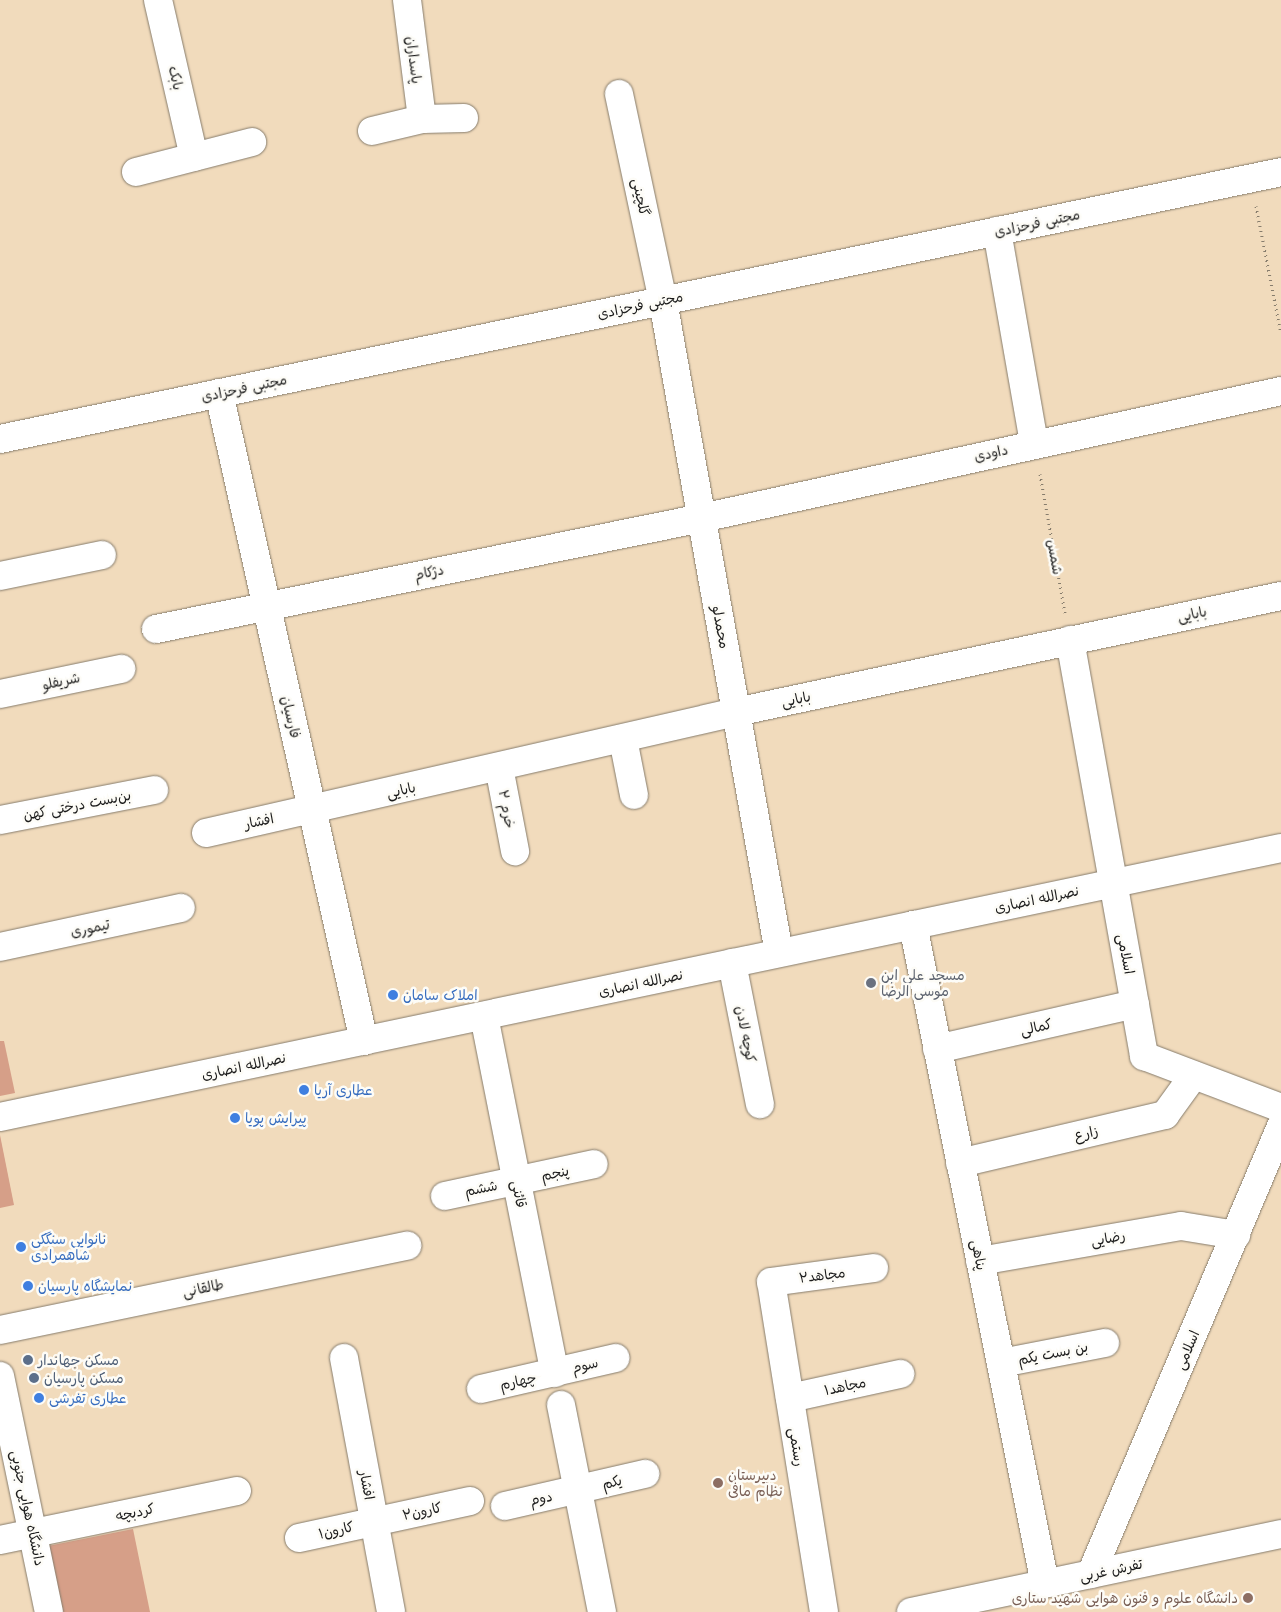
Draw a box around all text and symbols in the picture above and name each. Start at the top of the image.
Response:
street label: پاسداران [403,35,425,85]
street label: بابک [165,64,187,92]
street label: گلچینی [629,177,653,217]
street label: مجتبی فرحزادی [993,206,1081,240]
street label: مجتبی فرحزادی [596,288,684,322]
street label: مجتبی فرحزادی [200,371,288,405]
street label: داودی [972,441,1010,465]
street label: شمس [1044,538,1066,576]
street label: دژکام [413,561,445,583]
street label: بابایی [1176,603,1208,625]
street label: محمدلو [709,604,733,650]
street label: شریفلو [40,669,82,693]
street label: بابایی [780,688,812,710]
street label: فارسیان [278,694,304,740]
street label: بابایی [385,778,417,802]
street label: بن‌بست درختی کهن [22,786,132,824]
street label: خرم ۲ [495,788,519,830]
street label: افشار [243,810,275,832]
street label: نصرالله انصاری [993,882,1081,916]
street label: تیموری [69,916,111,940]
street label: اسلامی [1114,932,1138,976]
street label: نصرالله انصاری [597,966,685,1000]
place label: مسجد علی ابن موسی الرضا [881,967,965,1000]
marker: مسجد علی ابن موسی الرضا [865,977,877,989]
place label: املاک سامان [403,987,478,1003]
marker: املاک سامان [387,989,399,1001]
street label: کوچه لادن [732,1004,760,1064]
street label: کمالی [1018,1015,1054,1039]
street label: نصرالله انصاری [200,1049,288,1083]
place label: عطاری آریا [314,1082,373,1098]
marker: عطاری آریا [298,1084,310,1096]
place label: پیرایش پویا [245,1110,306,1126]
marker: پیرایش پویا [229,1112,241,1124]
street label: زارع [1072,1122,1100,1144]
street label: پنجم [539,1162,571,1184]
street label: ششم [463,1177,499,1199]
street label: قائنی [508,1179,530,1209]
street label: رضایی [1089,1227,1127,1249]
place label: نانوایی سنگکی شاهمرادی [31,1231,107,1264]
street label: پناهی [968,1238,990,1272]
marker: نانوایی سنگکی شاهمرادی [15,1241,27,1253]
street label: مجاهد۲ [798,1264,846,1286]
street label: طالقانی [181,1275,225,1301]
place label: نمایشگاه پارسیان [38,1278,132,1294]
marker: نمایشگاه پارسیان [22,1280,34,1292]
street label: اسلامی [1171,1328,1203,1372]
street label: بن بست یکم [1016,1338,1090,1368]
place label: مسکن جهاندار [38,1352,119,1368]
marker: مسکن جهاندار [22,1354,34,1366]
street label: سوم [570,1354,600,1376]
street label: چهارم [498,1369,538,1393]
place label: مسکن پارسیان [44,1370,124,1386]
marker: مسکن پارسیان [28,1372,40,1384]
street label: مجاهد۱ [823,1373,867,1399]
place label: عطاری تفرشی [49,1390,127,1406]
marker: عطاری تفرشی [33,1392,45,1404]
street label: رستمی [786,1427,808,1467]
street label: دانشگاه هوایی جنوبی [8,1449,48,1567]
place label: دبیرستان نظام مافی [728,1467,783,1500]
street label: افشار [356,1469,378,1501]
street label: یکم [600,1471,624,1493]
marker: دبیرستان نظام مافی [712,1477,724,1489]
street label: دوم [528,1487,554,1509]
street label: کارون۲ [401,1499,443,1523]
street label: کردبچه [114,1500,156,1524]
street label: کارون۱ [317,1518,355,1542]
street label: تفرش غربی [1078,1555,1144,1585]
place label: دانشگاه علوم و فنون هوایی شهید ستاری [1012,1590,1238,1606]
marker: دانشگاه علوم و فنون هوایی شهید ستاری [1242,1592,1254,1604]

